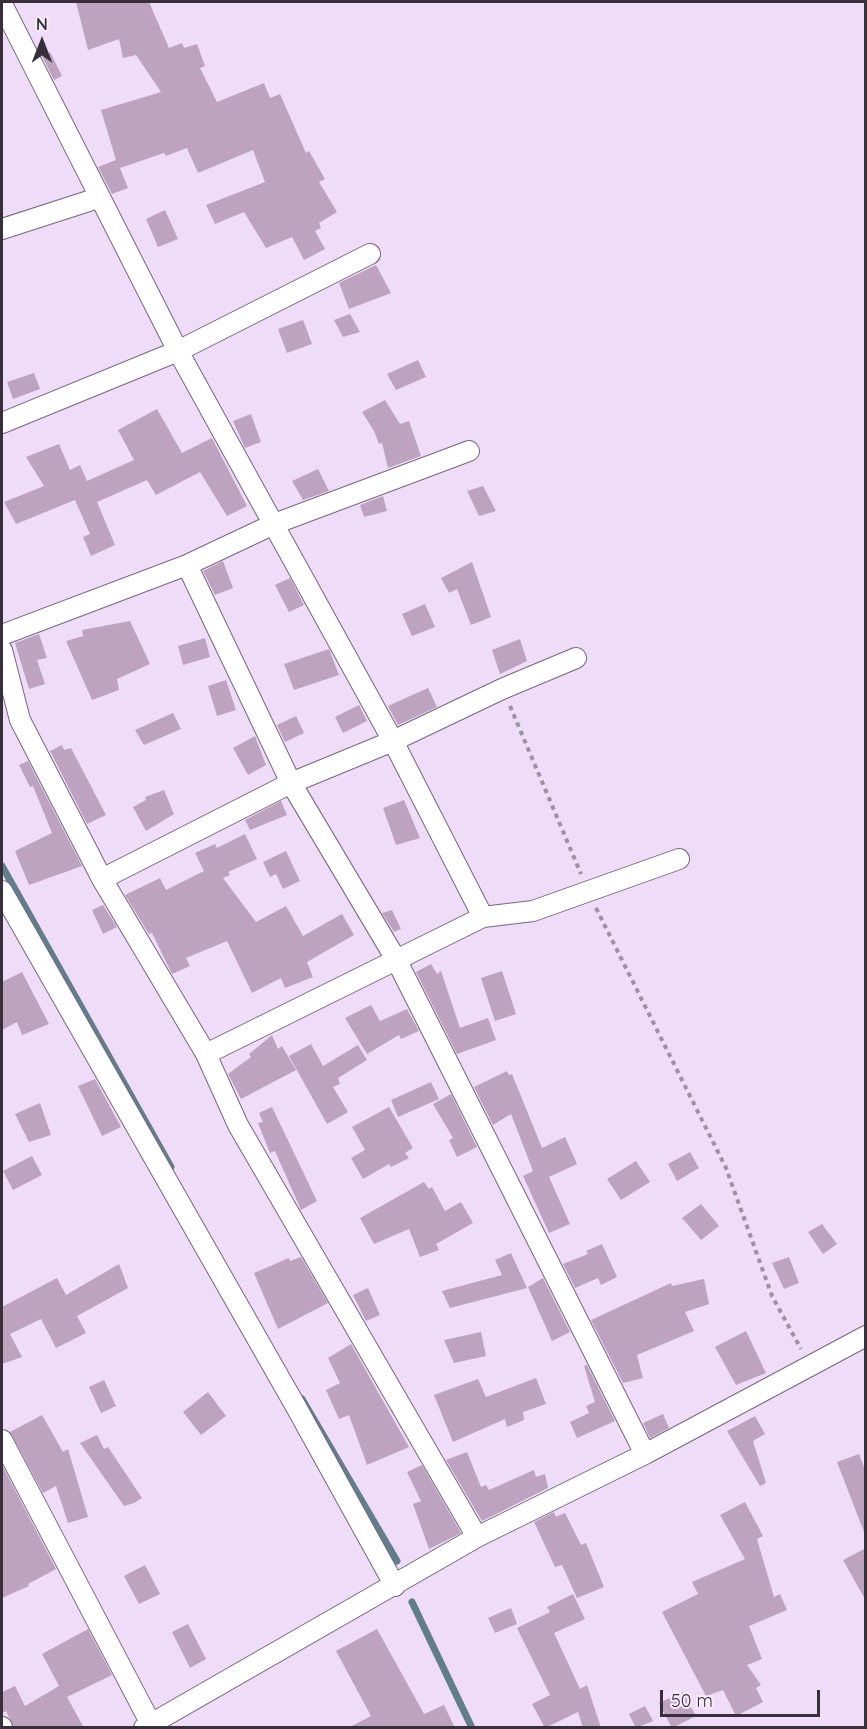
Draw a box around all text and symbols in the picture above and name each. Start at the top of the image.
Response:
north arrow [12,12,72,72]
text: N [36,14,48,34]
scale bar [663,1678,824,1716]
text: 50 m [671,1689,713,1712]

